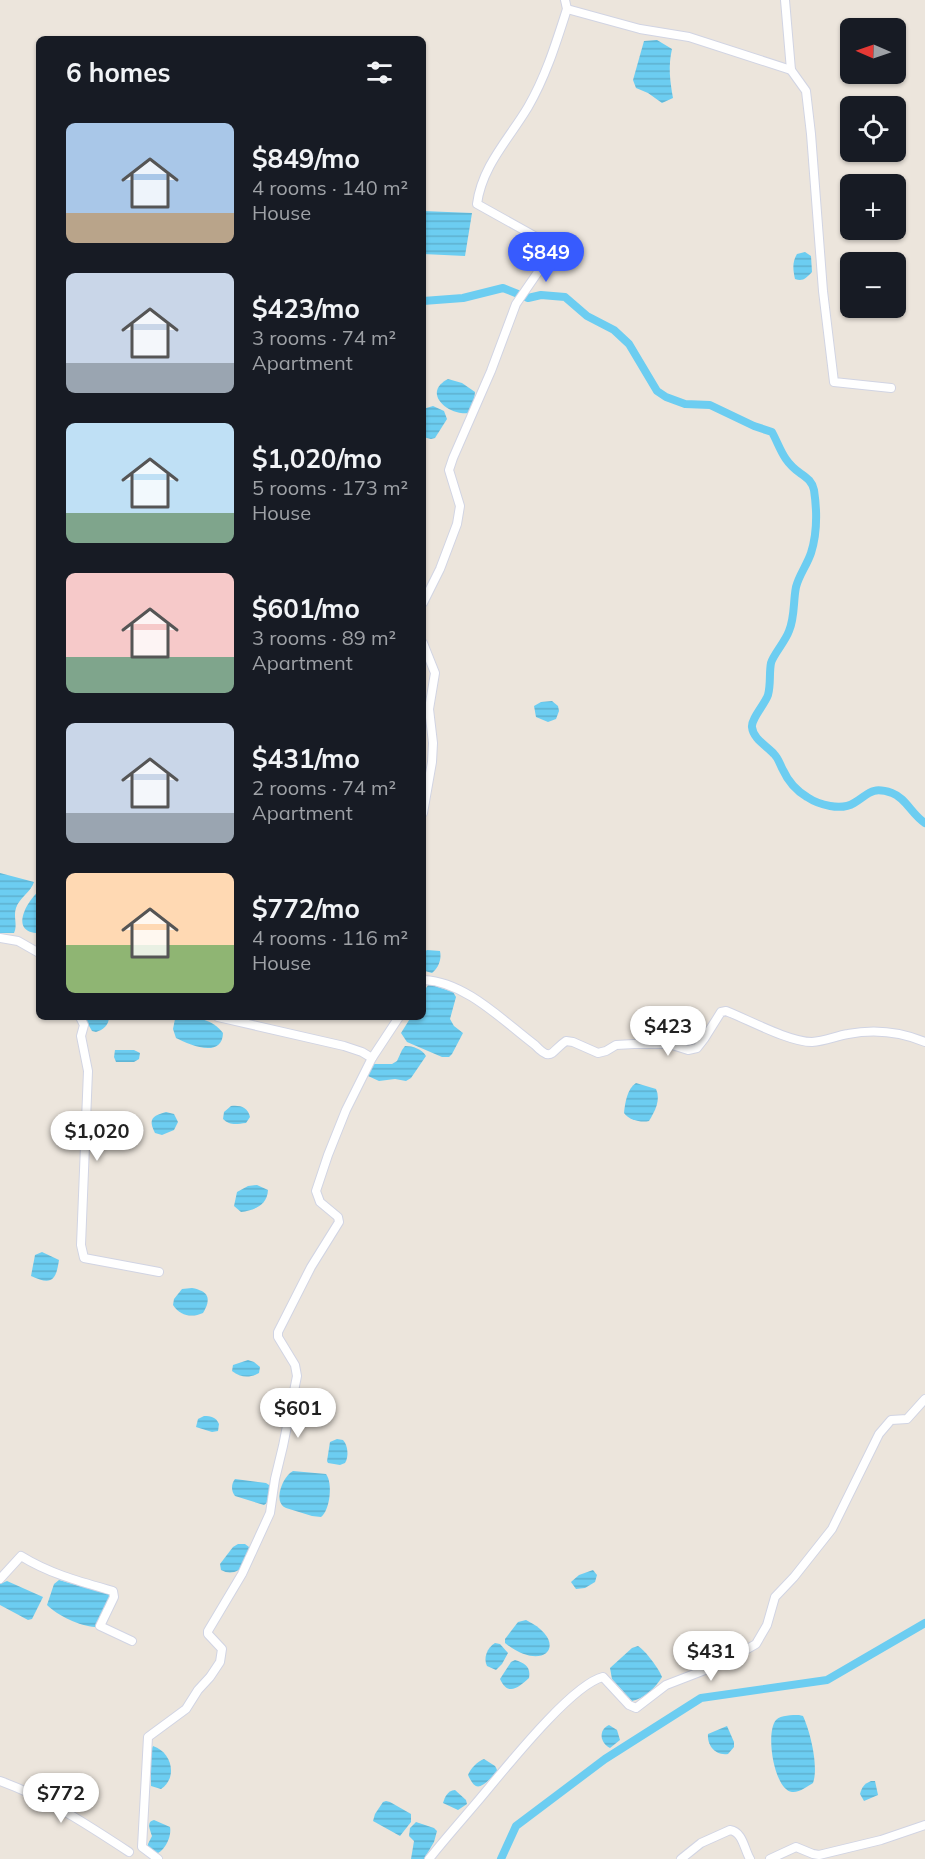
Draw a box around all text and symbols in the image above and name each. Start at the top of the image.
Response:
north arrow [840,18,906,84]
map controls [840,18,906,318]
text: 6 homes [66,56,170,89]
icon: filters [363,56,396,89]
button: locate [840,96,906,162]
text: $849/mo [252,142,360,175]
icon: home [114,147,186,219]
button: + [840,174,906,240]
text: 4 rooms · 140 m² [252,175,408,200]
text: House [252,200,311,225]
pin: $849 [510,232,582,283]
text: $849 [522,239,570,264]
button: − [840,252,906,318]
text: $423/mo [252,292,360,325]
icon: home [114,297,186,369]
text: 3 rooms · 74 m² [252,325,396,350]
text: Apartment [252,350,353,375]
text: $1,020/mo [252,442,382,475]
icon: home [114,447,186,519]
text: 5 rooms · 173 m² [252,475,408,500]
text: House [252,500,311,525]
text: $601/mo [252,592,360,625]
icon: home [114,597,186,669]
text: 3 rooms · 89 m² [252,625,396,650]
text: Apartment [252,650,353,675]
text: $431/mo [252,742,360,775]
icon: home [114,747,186,819]
text: 2 rooms · 74 m² [252,775,396,800]
text: Apartment [252,800,353,825]
text: $772/mo [252,892,360,925]
icon: home [114,897,186,969]
text: 4 rooms · 116 m² [252,925,408,950]
text: House [252,950,311,975]
pin: $423 [632,1006,704,1057]
text: $423 [644,1013,692,1038]
pin: $1,020 [48,1111,146,1162]
text: $1,020 [65,1118,129,1143]
pin: $601 [262,1388,334,1439]
text: $601 [274,1395,322,1420]
pin: $431 [675,1631,747,1682]
text: $431 [687,1638,735,1663]
pin: $772 [25,1773,97,1824]
text: $772 [37,1780,85,1805]

